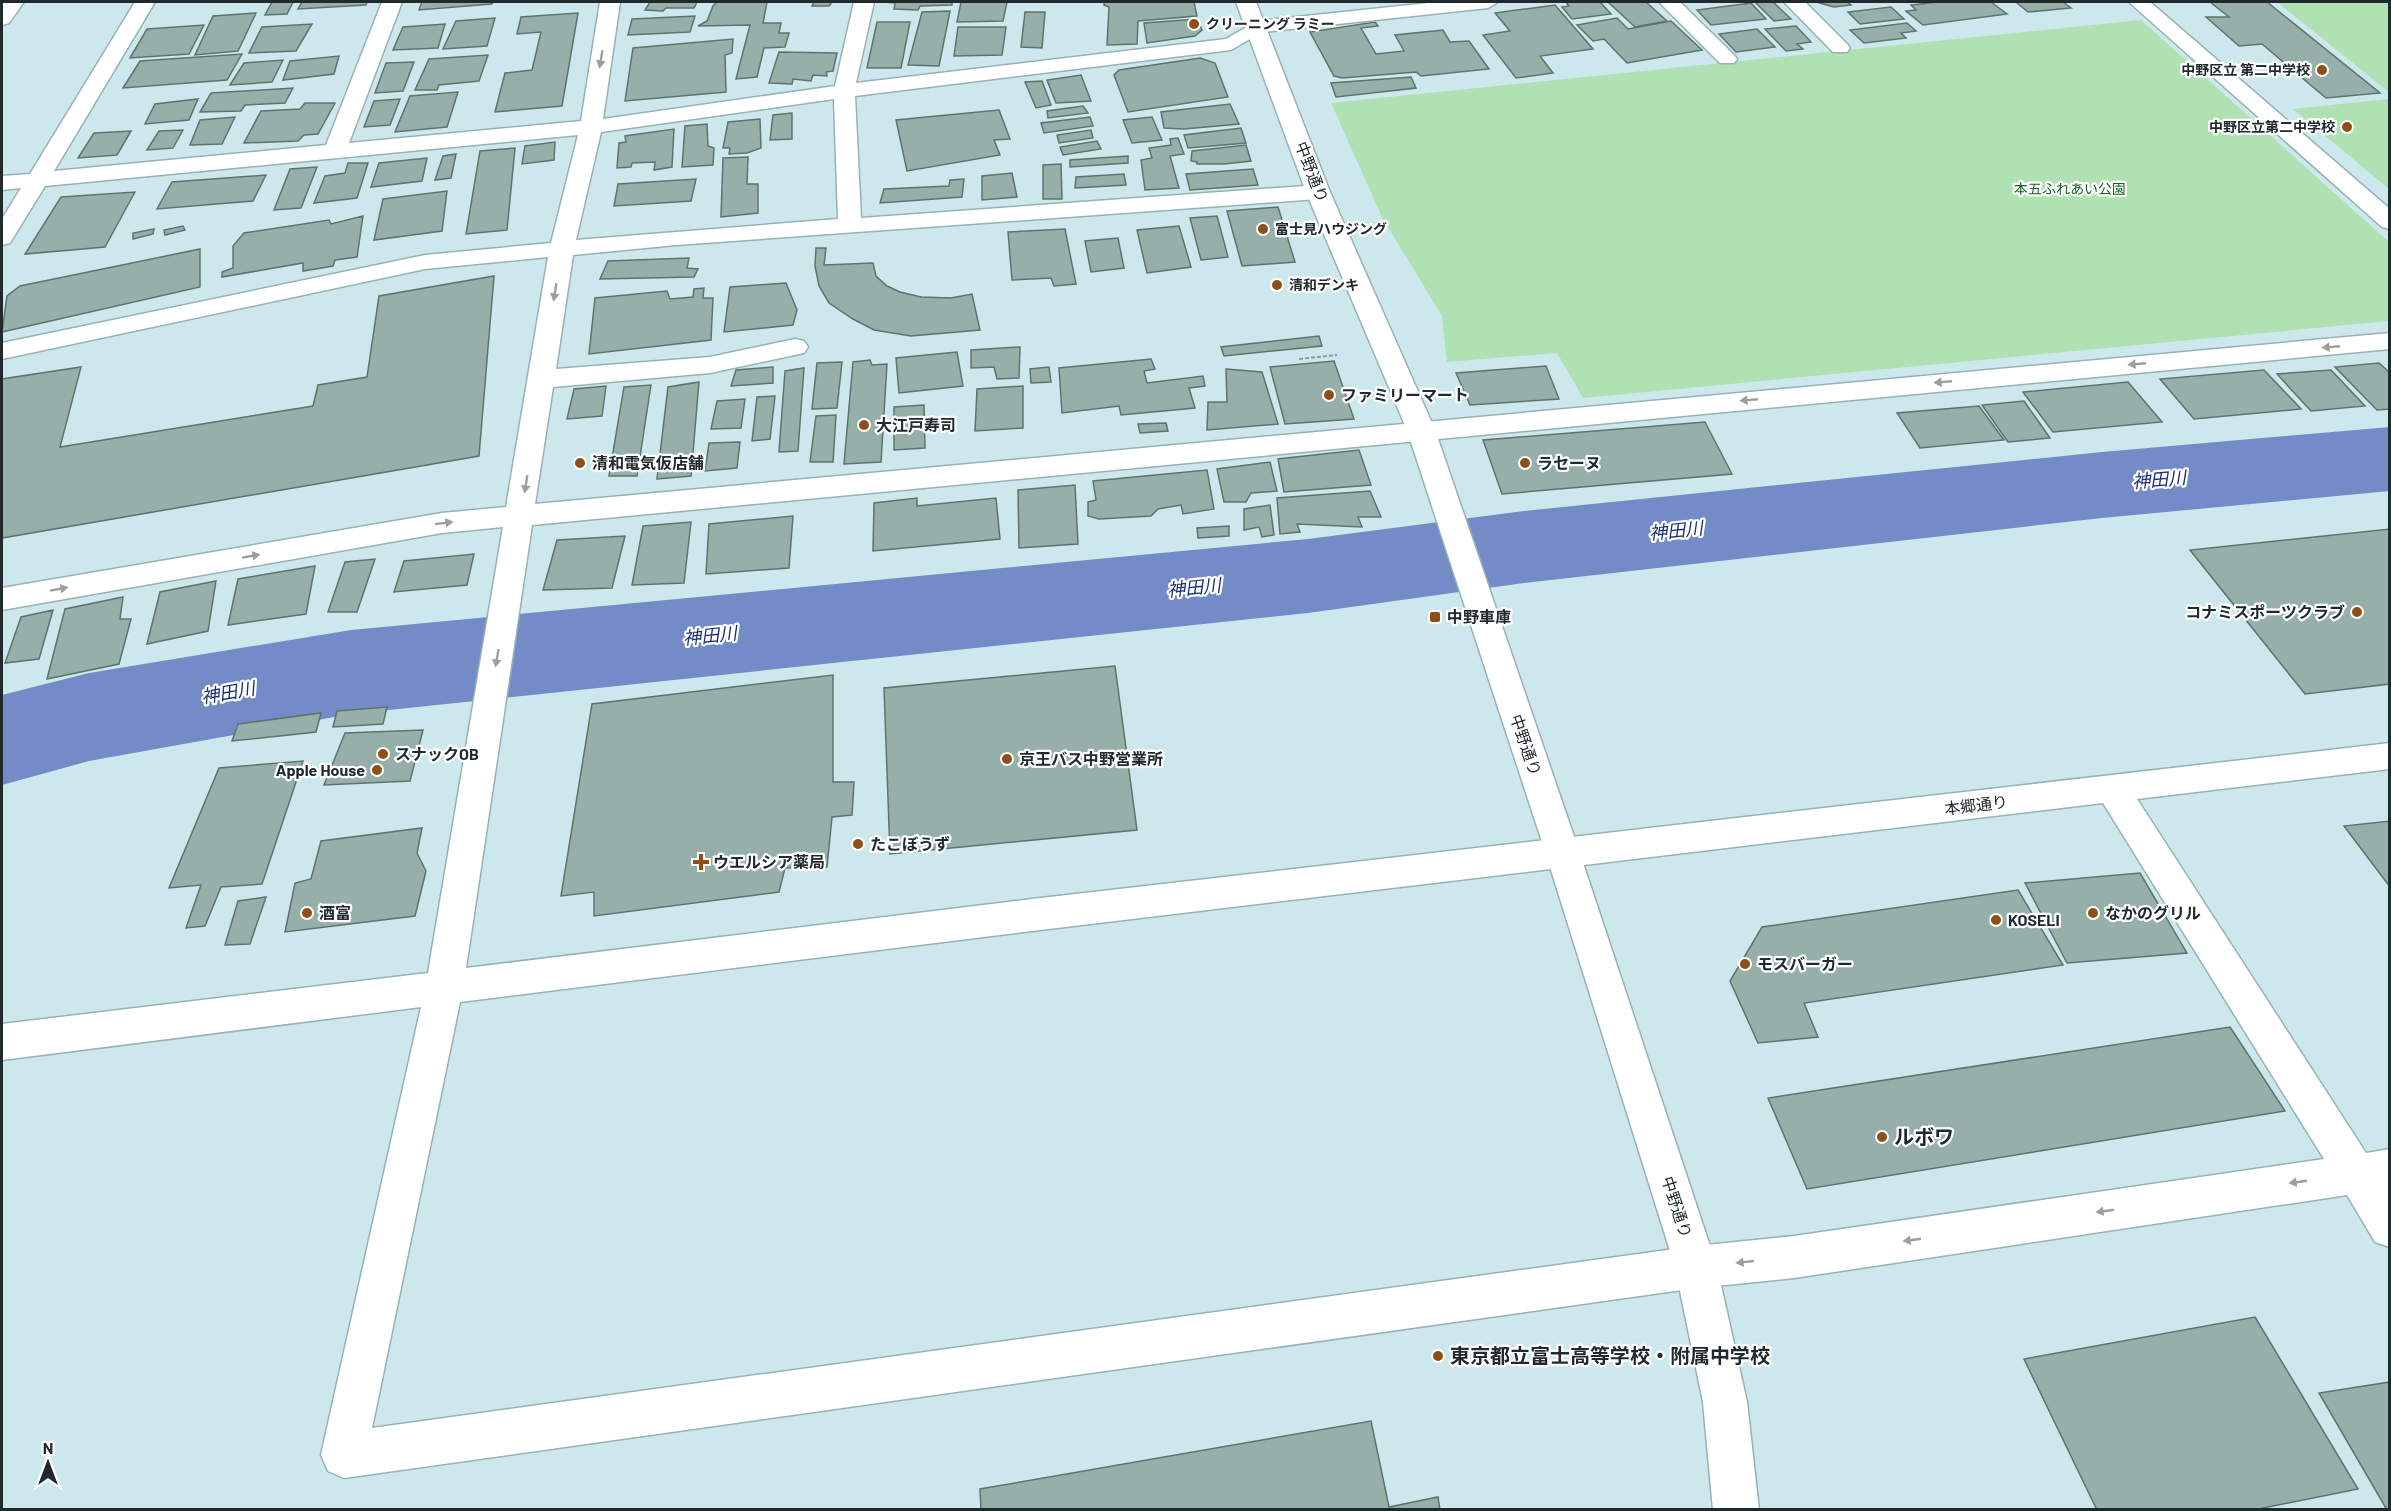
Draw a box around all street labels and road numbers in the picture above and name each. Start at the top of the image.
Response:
street label: 中野通り [1292,139,1333,205]
street label: 中野通り [1507,711,1546,778]
street label: 本郷通り [1943,791,2009,818]
street label: 中野通り [1659,1173,1696,1240]

